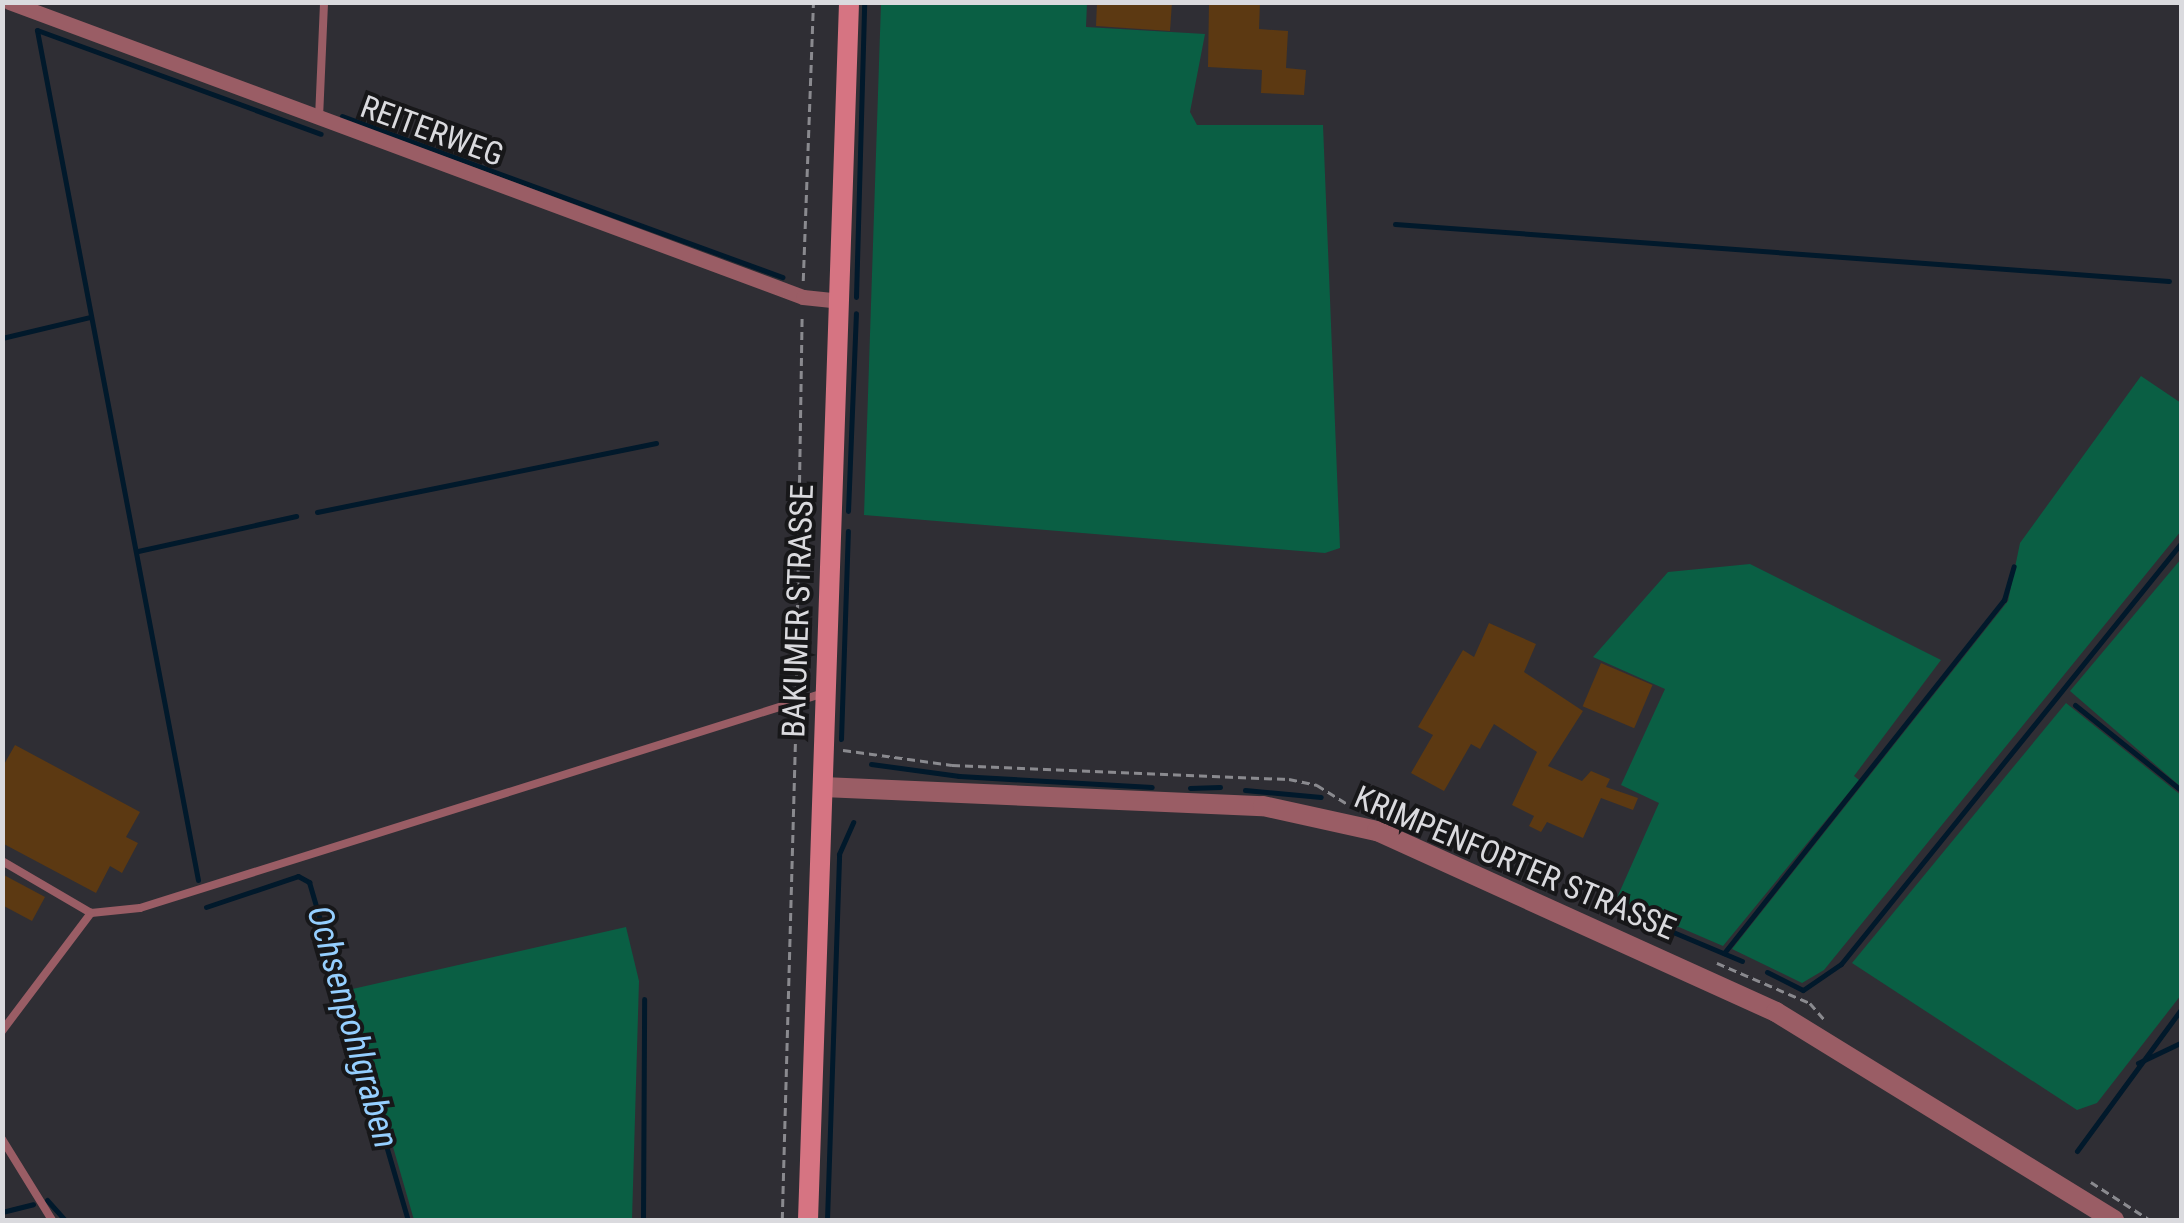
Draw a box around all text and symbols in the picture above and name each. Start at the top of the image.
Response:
street label: REITERWEG [355,87,509,175]
street label: BAKUMER STRASSE [774,484,822,738]
street label: KRIMPENFORTER STRASSE [1349,778,1681,948]
water label: Ochsenpohlgraben [297,901,407,1153]

